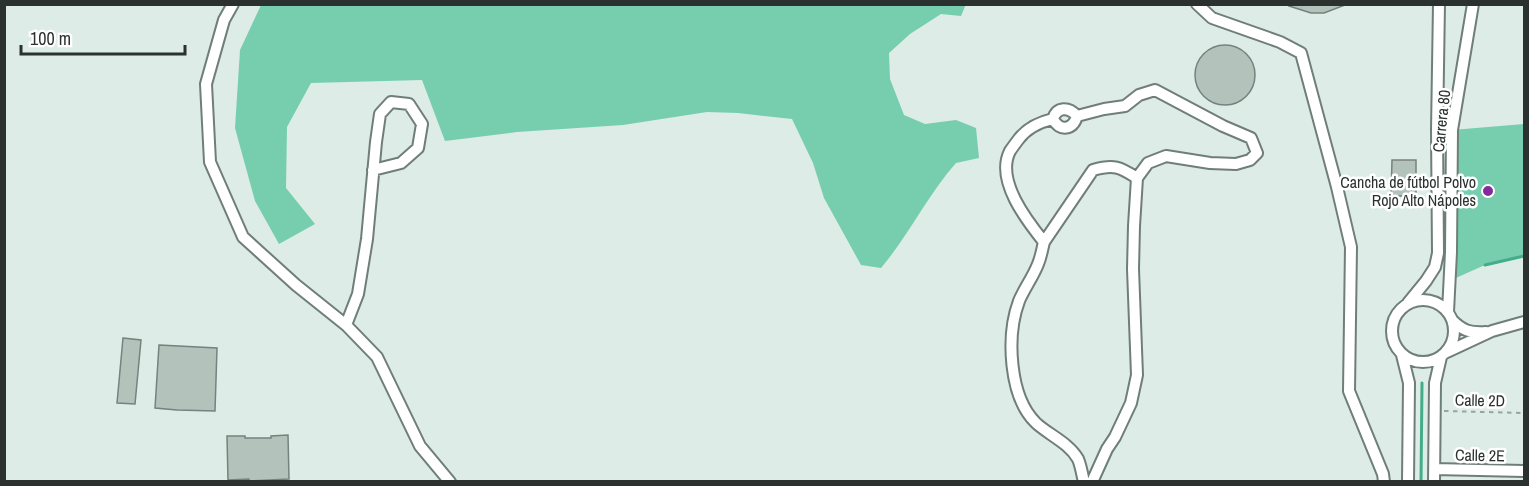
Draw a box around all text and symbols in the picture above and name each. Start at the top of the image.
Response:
scale bar [21,18,184,56]
text: 100 m [30,26,71,51]
street label: Carrera 80 [1427,89,1455,153]
place label: Cancha de fútbol Polvo Rojo Alto Nápoles [1340,171,1476,211]
marker: Cancha de fútbol Polvo Rojo Alto Nápoles [1481,184,1495,198]
street label: Calle 2D [1455,389,1505,411]
street label: Calle 2E [1455,444,1505,466]

